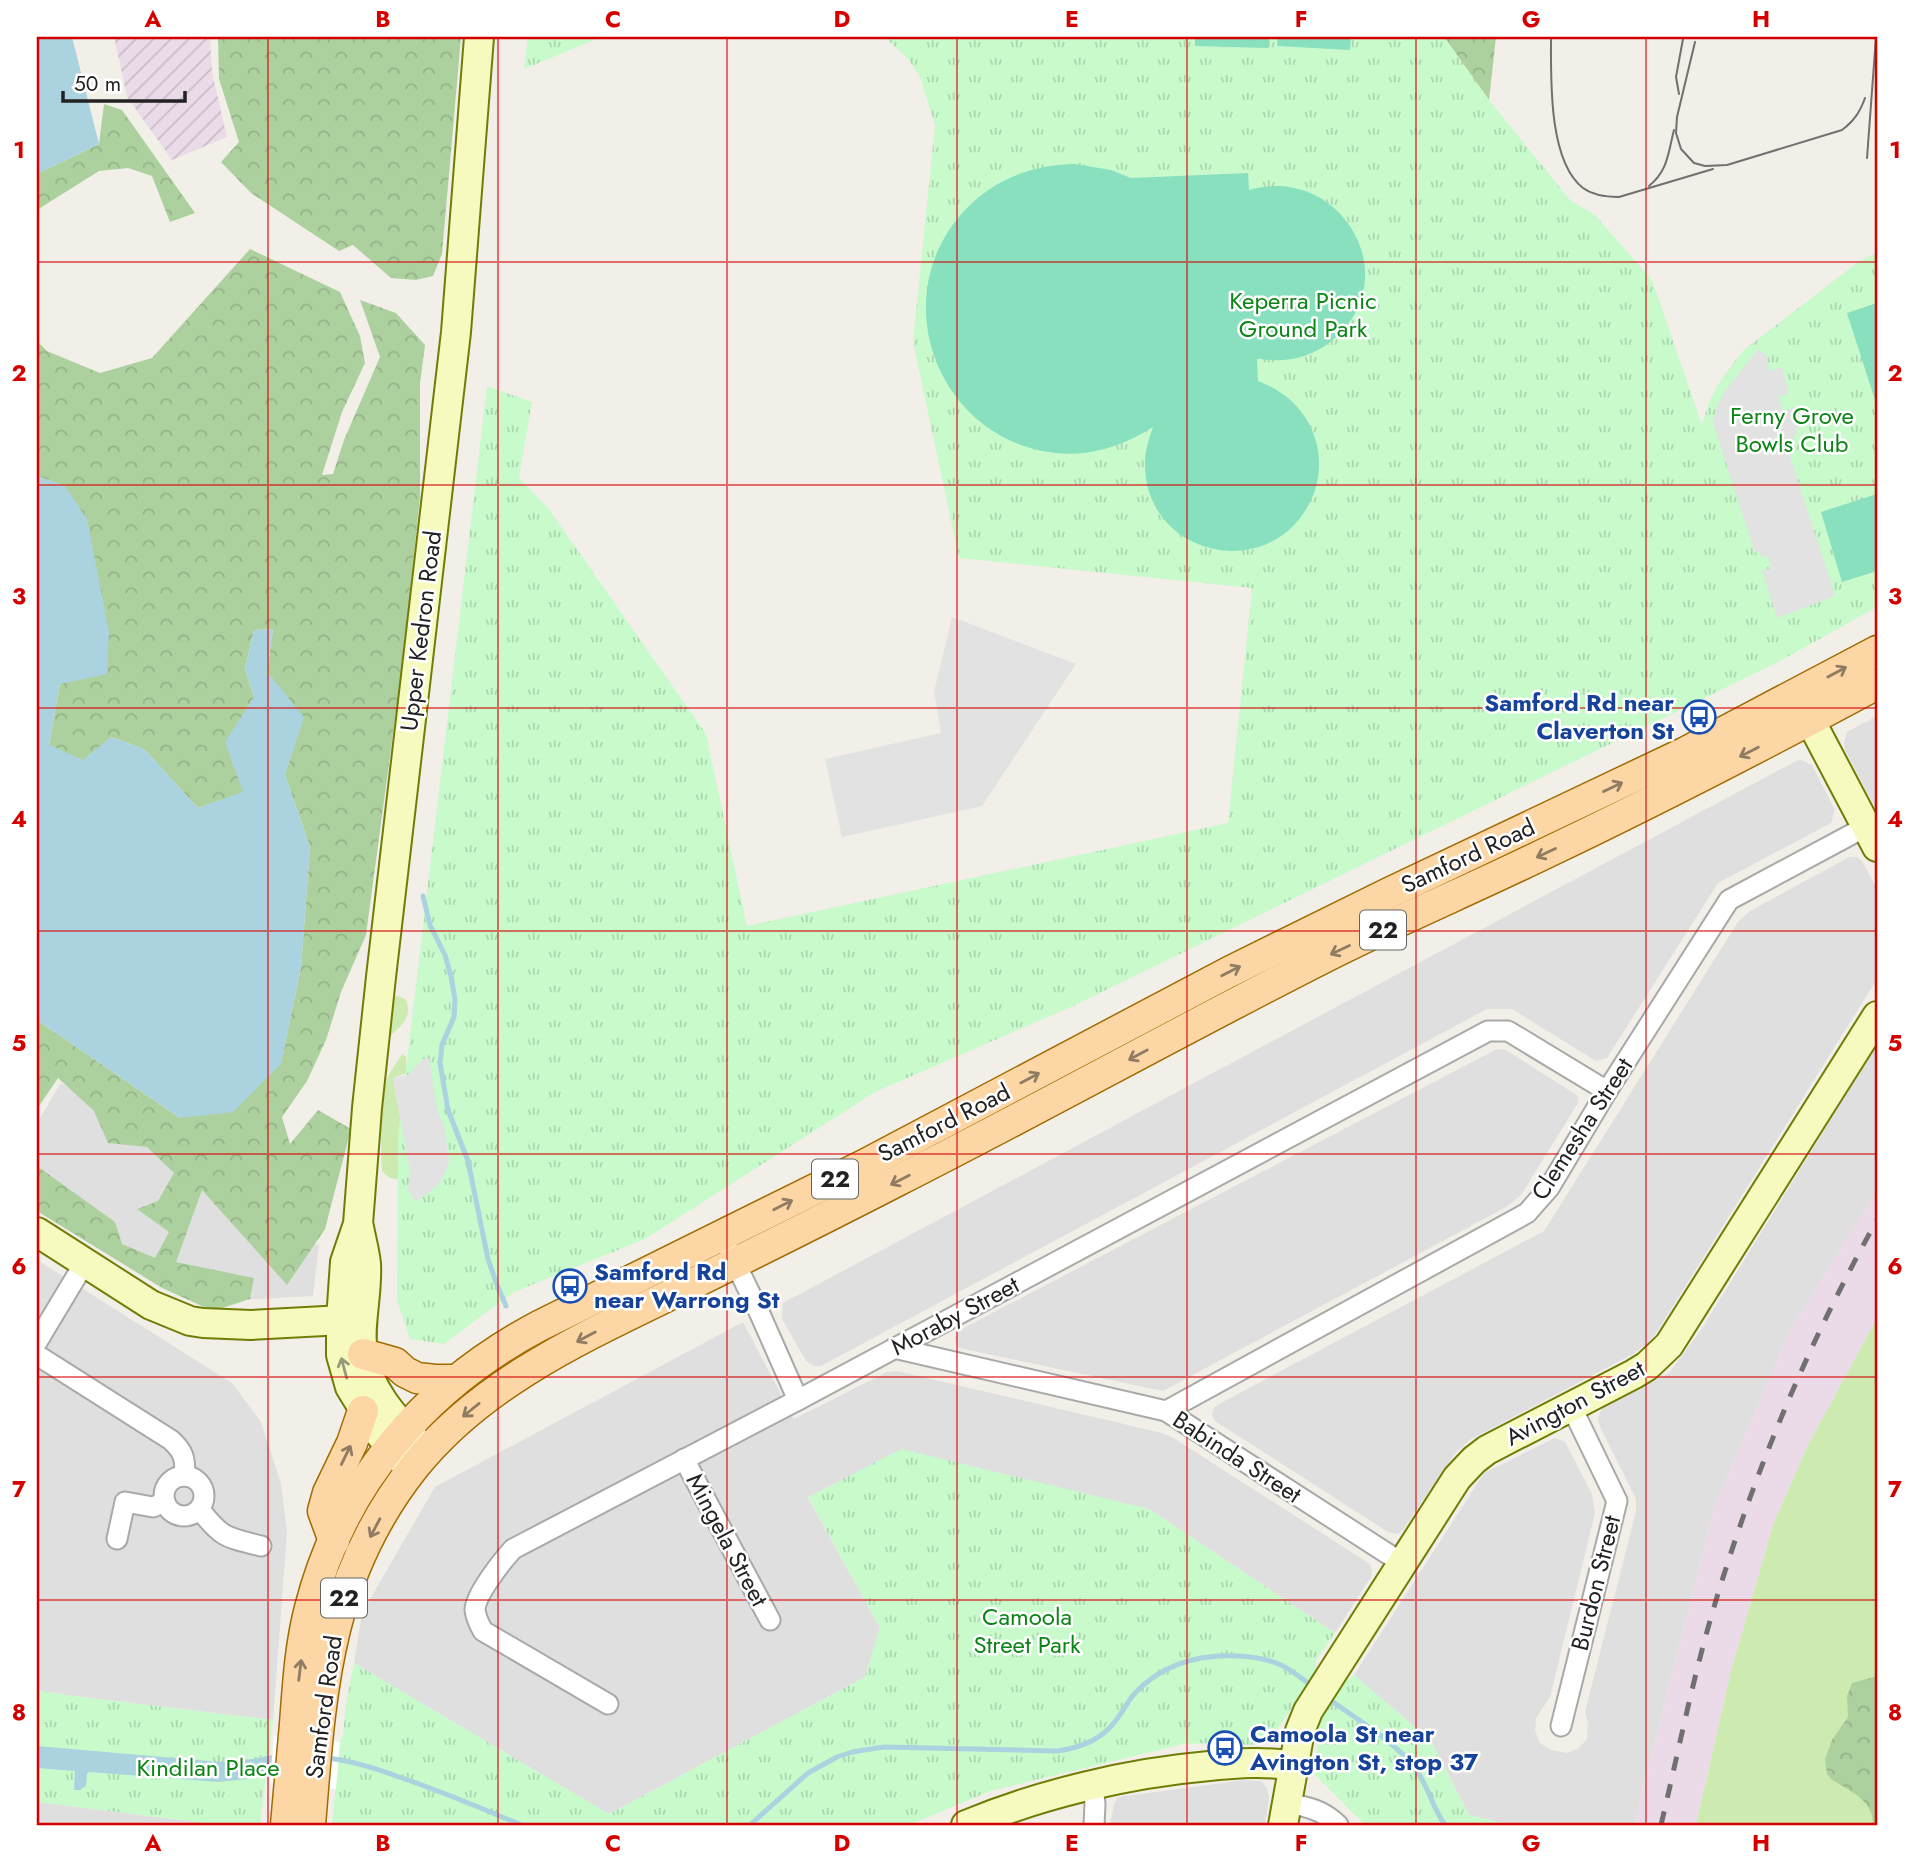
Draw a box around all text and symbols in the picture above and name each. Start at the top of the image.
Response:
text: A [144,2,162,36]
text: B [375,2,391,36]
text: C [605,2,621,36]
text: D [834,2,851,36]
text: E [1065,2,1079,36]
text: F [1295,2,1307,36]
text: G [1522,2,1540,36]
text: H [1752,2,1770,36]
scale bar [63,60,186,104]
text: 50 m [74,69,121,99]
text: 1 [13,133,25,167]
text: 1 [1889,133,1901,167]
park label: Keperra Picnic Ground Park [1229,283,1377,346]
text: 2 [11,356,27,390]
text: 2 [1887,356,1903,390]
park label: Ferny Grove Bowls Club [1730,398,1854,461]
street label: Upper Kedron Road [391,529,450,733]
text: 3 [12,579,26,613]
text: 3 [1888,579,1902,613]
one-way arrow [1826,665,1847,678]
place label: Samford Rd near Claverton St [1484,685,1674,748]
bus stop icon: Samford Rd near Claverton St [1680,698,1718,736]
one-way arrow [1739,745,1760,759]
one-way arrow [1602,780,1623,794]
text: 4 [11,802,27,836]
text: 4 [1887,802,1903,836]
street label: Samford Road [1395,809,1541,902]
one-way arrow [1536,847,1557,860]
road number: 22 [1360,911,1406,950]
one-way arrow [1330,944,1351,957]
one-way arrow [1220,964,1241,977]
text: 5 [12,1026,26,1060]
text: 5 [1888,1026,1902,1060]
one-way arrow [1128,1049,1149,1062]
street label: Clemesha Street [1522,1050,1641,1207]
one-way arrow [1019,1071,1040,1084]
street label: Samford Road [872,1074,1016,1171]
road number: 22 [812,1160,858,1198]
one-way arrow [890,1173,911,1187]
one-way arrow [772,1198,792,1212]
text: 6 [11,1249,27,1283]
text: 6 [1887,1249,1903,1283]
place label: Samford Rd near Warrong St [594,1254,780,1317]
bus stop icon: Samford Rd near Warrong St [551,1267,589,1305]
street label: Moraby Street [884,1267,1025,1364]
one-way arrow [576,1330,597,1344]
street label: Avington Street [1499,1351,1651,1454]
one-way arrow [337,1357,350,1379]
one-way arrow [463,1402,481,1418]
street label: Babinda Street [1166,1402,1309,1511]
one-way arrow [340,1445,354,1466]
street label: Mingela Street [678,1467,777,1613]
text: 7 [12,1472,26,1506]
text: 7 [1888,1472,1902,1506]
street label: Burdon Street [1562,1511,1629,1654]
one-way arrow [367,1517,381,1538]
road number: 22 [321,1578,367,1618]
park label: Camoola Street Park [973,1599,1081,1662]
street label: Samford Road [296,1633,351,1781]
one-way arrow [293,1659,306,1682]
text: 8 [12,1695,26,1729]
text: 8 [1888,1695,1902,1729]
place label: Camoola St near Avington St, stop 37 [1249,1716,1479,1779]
bus stop icon: Camoola St near Avington St, stop 37 [1206,1729,1244,1767]
park label: Kindilan Place [136,1750,280,1785]
text: A [144,1826,162,1860]
text: B [375,1826,391,1860]
text: C [605,1826,621,1860]
text: D [834,1826,851,1860]
text: E [1065,1826,1079,1860]
text: F [1295,1826,1307,1860]
text: G [1522,1826,1540,1860]
text: H [1752,1826,1770,1860]

